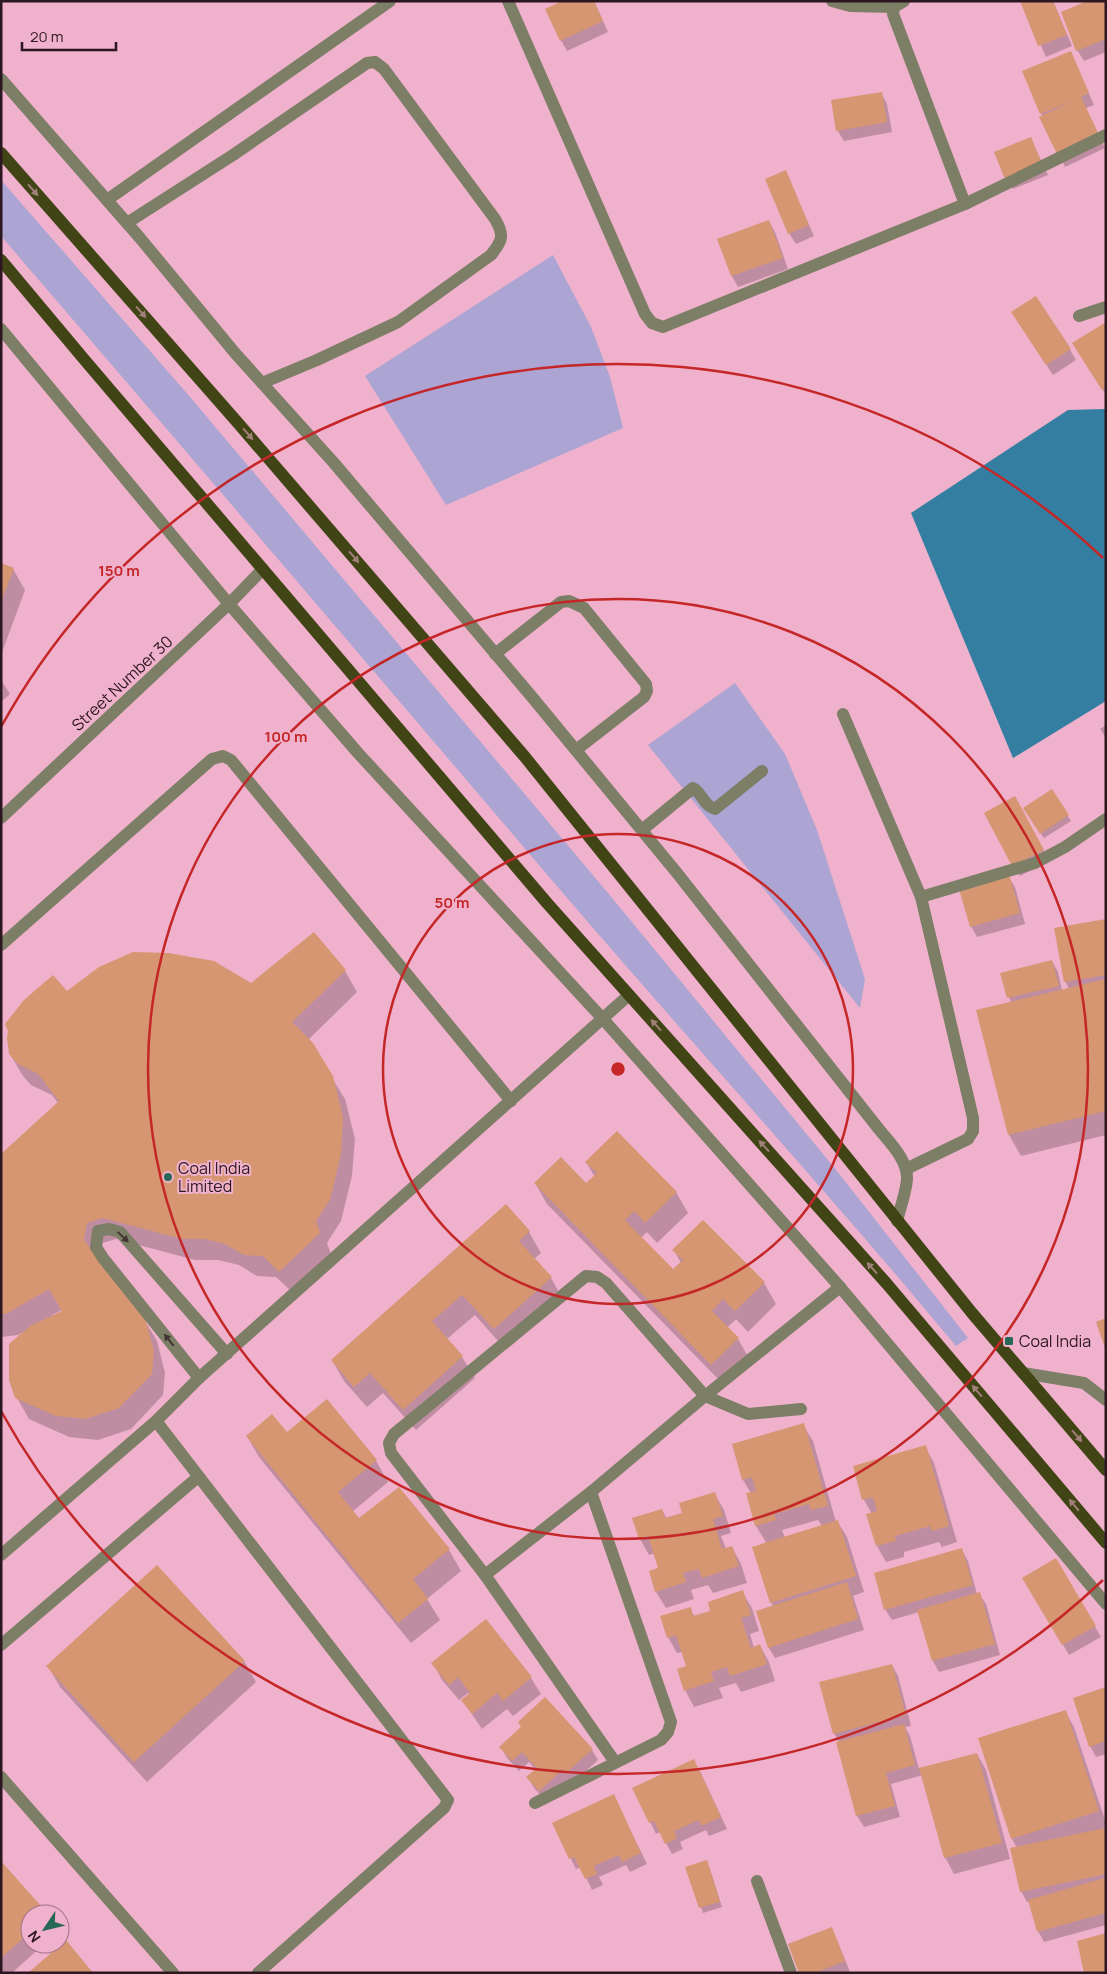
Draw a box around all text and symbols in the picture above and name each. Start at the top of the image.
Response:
scale bar [22,20,116,52]
text: 20 m [30,26,63,47]
one-way arrow [28,183,39,196]
one-way arrow [135,305,146,318]
one-way arrow [242,428,253,440]
one-way arrow [348,551,359,564]
text: 150 m [98,560,140,581]
street label: Street Number 30 [67,630,177,736]
text: 100 m [265,726,307,747]
text: 50 m [434,892,470,913]
one-way arrow [650,1019,662,1031]
centre of rings [609,1060,627,1078]
one-way arrow [758,1141,770,1153]
place label: Coal India Limited [178,1157,250,1197]
marker: Coal India Limited [162,1171,174,1183]
one-way arrow [117,1231,129,1242]
one-way arrow [866,1262,878,1274]
place label: Coal India [1019,1330,1091,1352]
one-way arrow [163,1334,174,1347]
marker: Coal India [1003,1335,1015,1347]
one-way arrow [972,1385,983,1398]
one-way arrow [1071,1430,1082,1442]
one-way arrow [1069,1499,1080,1512]
north arrow [20,1904,70,1954]
text: N [23,1927,45,1946]

